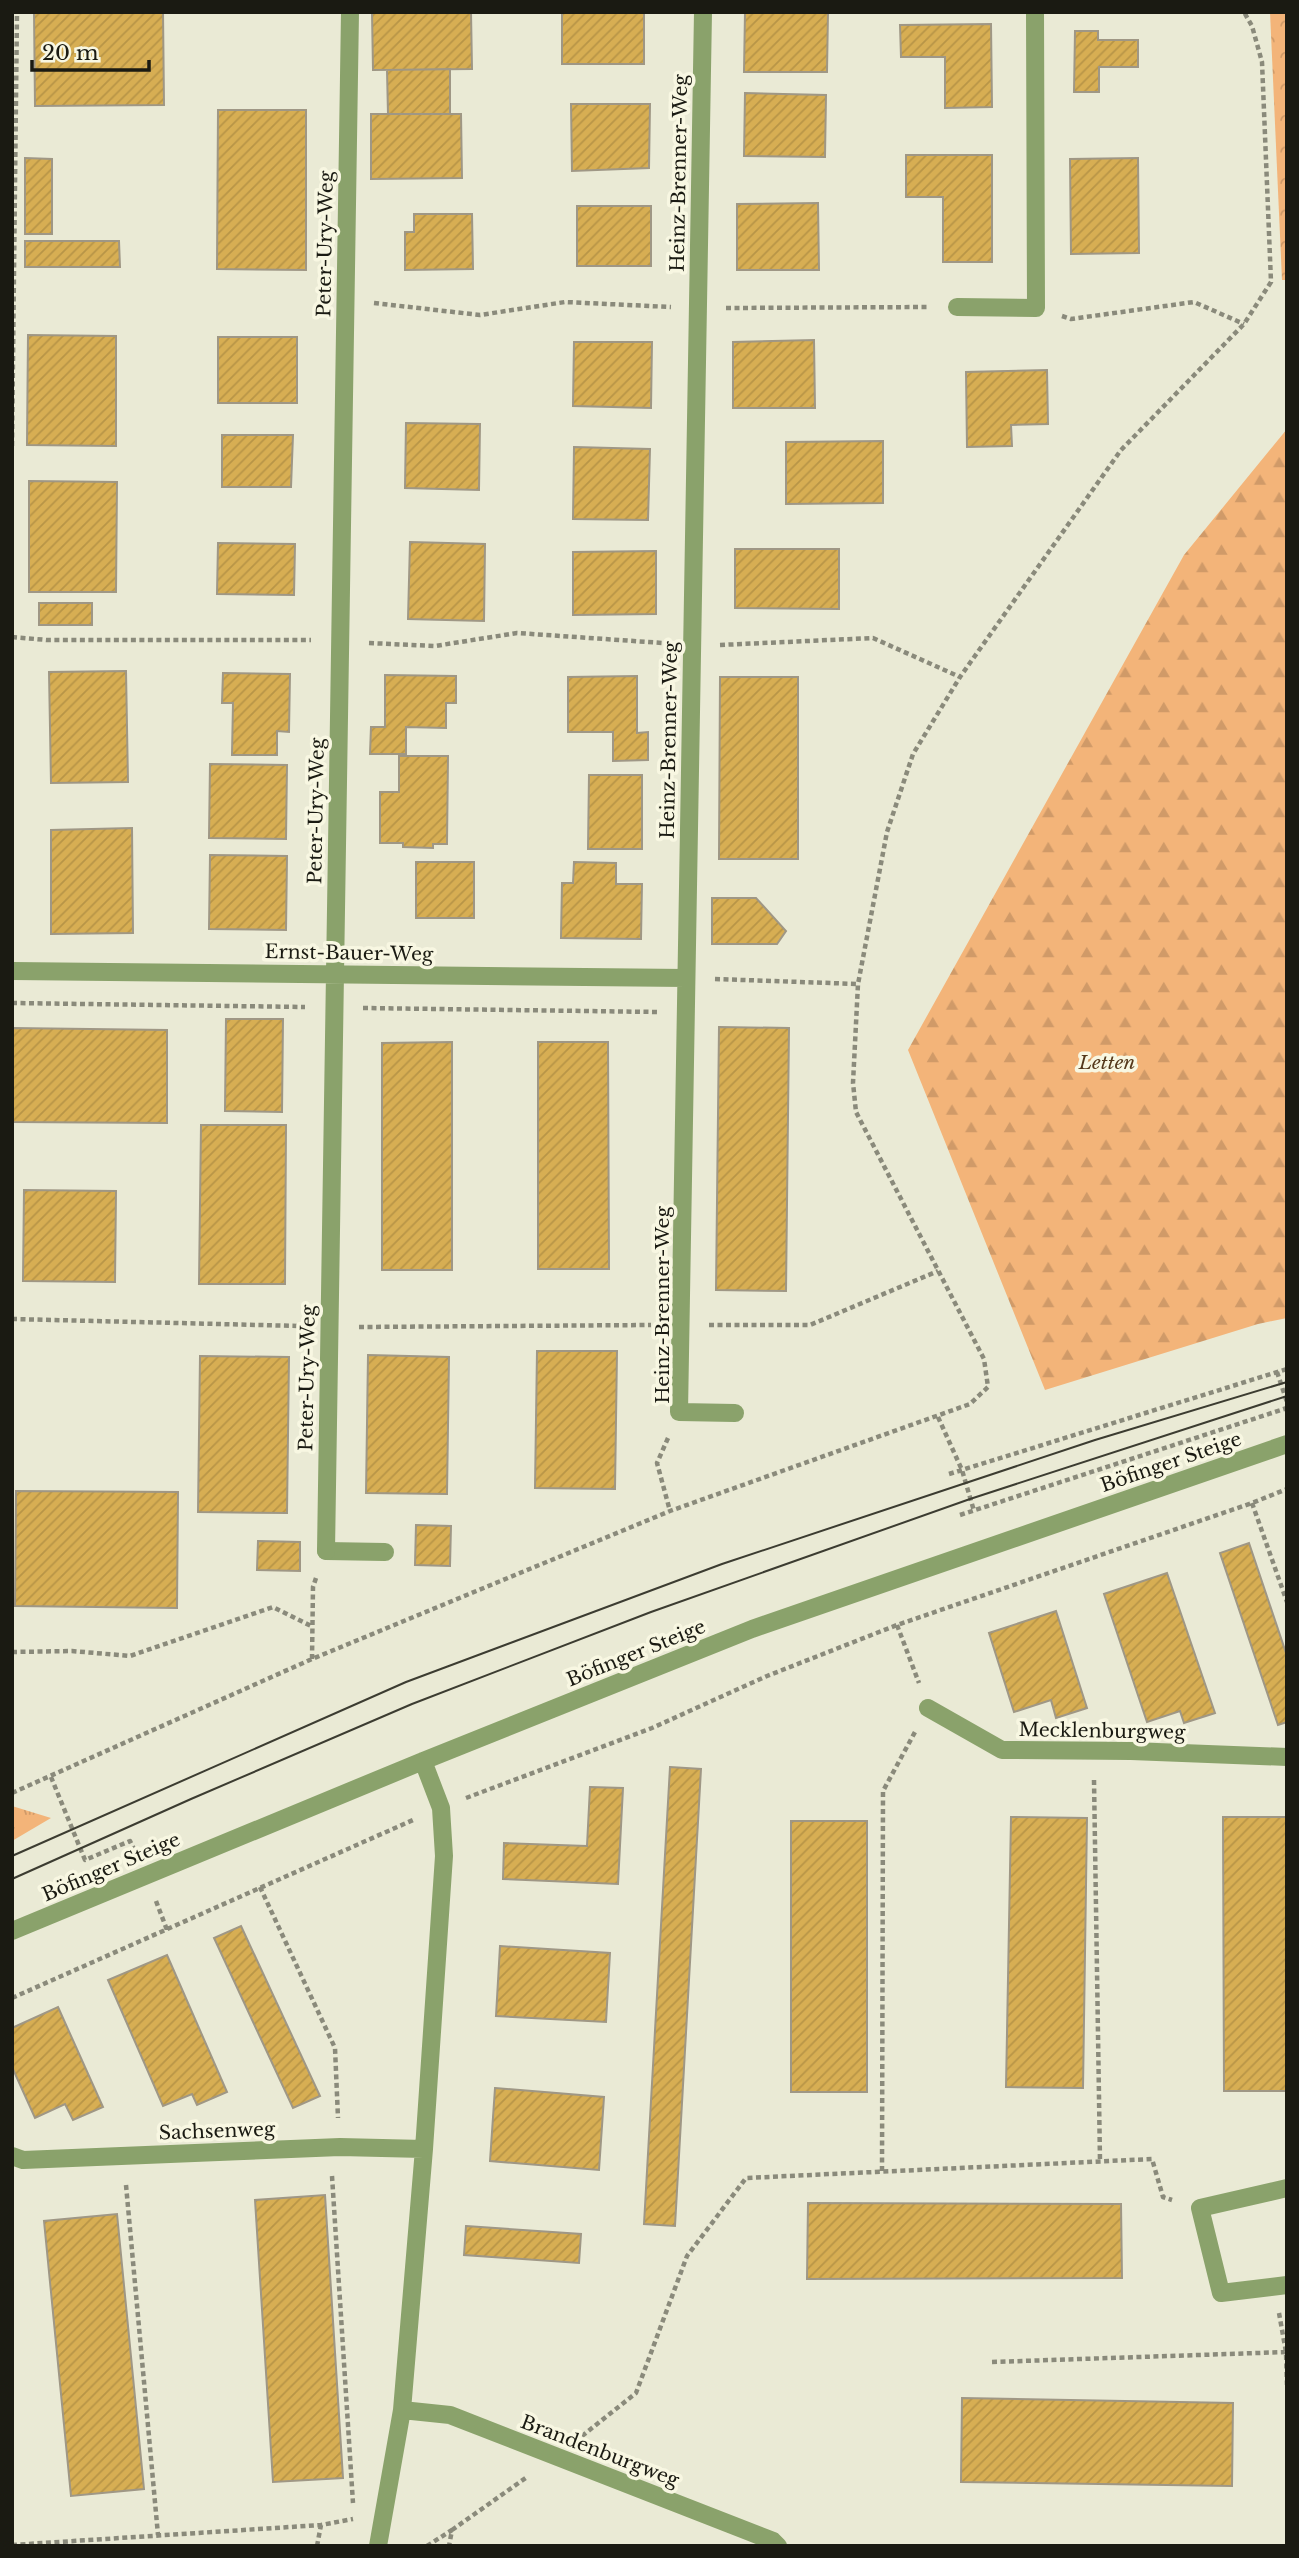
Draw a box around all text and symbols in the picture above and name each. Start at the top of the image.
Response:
scale bar [32,28,149,72]
text: 20 m [42,40,99,66]
street label: Heinz-Brenner-Weg [666,73,692,272]
street label: Peter-Ury-Weg [312,170,338,317]
street label: Heinz-Brenner-Weg [656,640,682,839]
street label: Peter-Ury-Weg [303,737,329,884]
street label: Ernst-Bauer-Weg [264,940,434,966]
park label: Letten [1078,1051,1135,1074]
street label: Heinz-Brenner-Weg [651,1206,674,1404]
street label: Peter-Ury-Weg [294,1304,320,1451]
street label: Böfinger Steige [1098,1427,1244,1497]
street label: Böfinger Steige [563,1615,709,1691]
street label: Mecklenburgweg [1018,1718,1186,1744]
street label: Böfinger Steige [39,1828,183,1906]
street label: Sachsenweg [158,2117,276,2145]
street label: Brandenburgweg [518,2410,683,2492]

